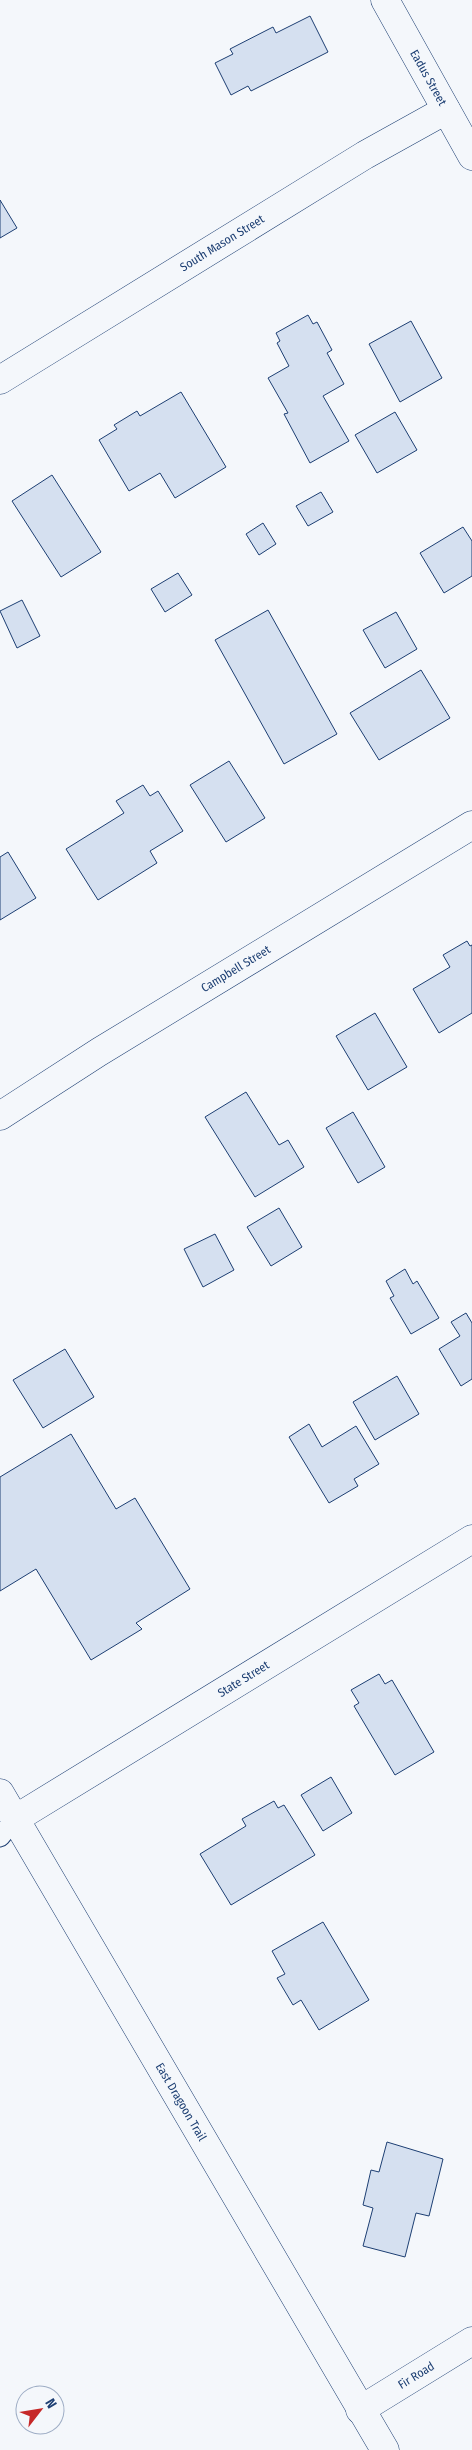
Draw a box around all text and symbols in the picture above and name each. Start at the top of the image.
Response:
street label: Eadus Street [407,47,449,108]
street label: South Mason Street [178,212,267,274]
street label: Campbell Street [199,942,273,995]
street label: State Street [215,1658,272,1700]
street label: East Dragoon Trail [153,2060,209,2143]
street label: Fir Road [396,2359,437,2392]
north arrow [15,2385,65,2435]
text: N [41,2396,60,2412]

